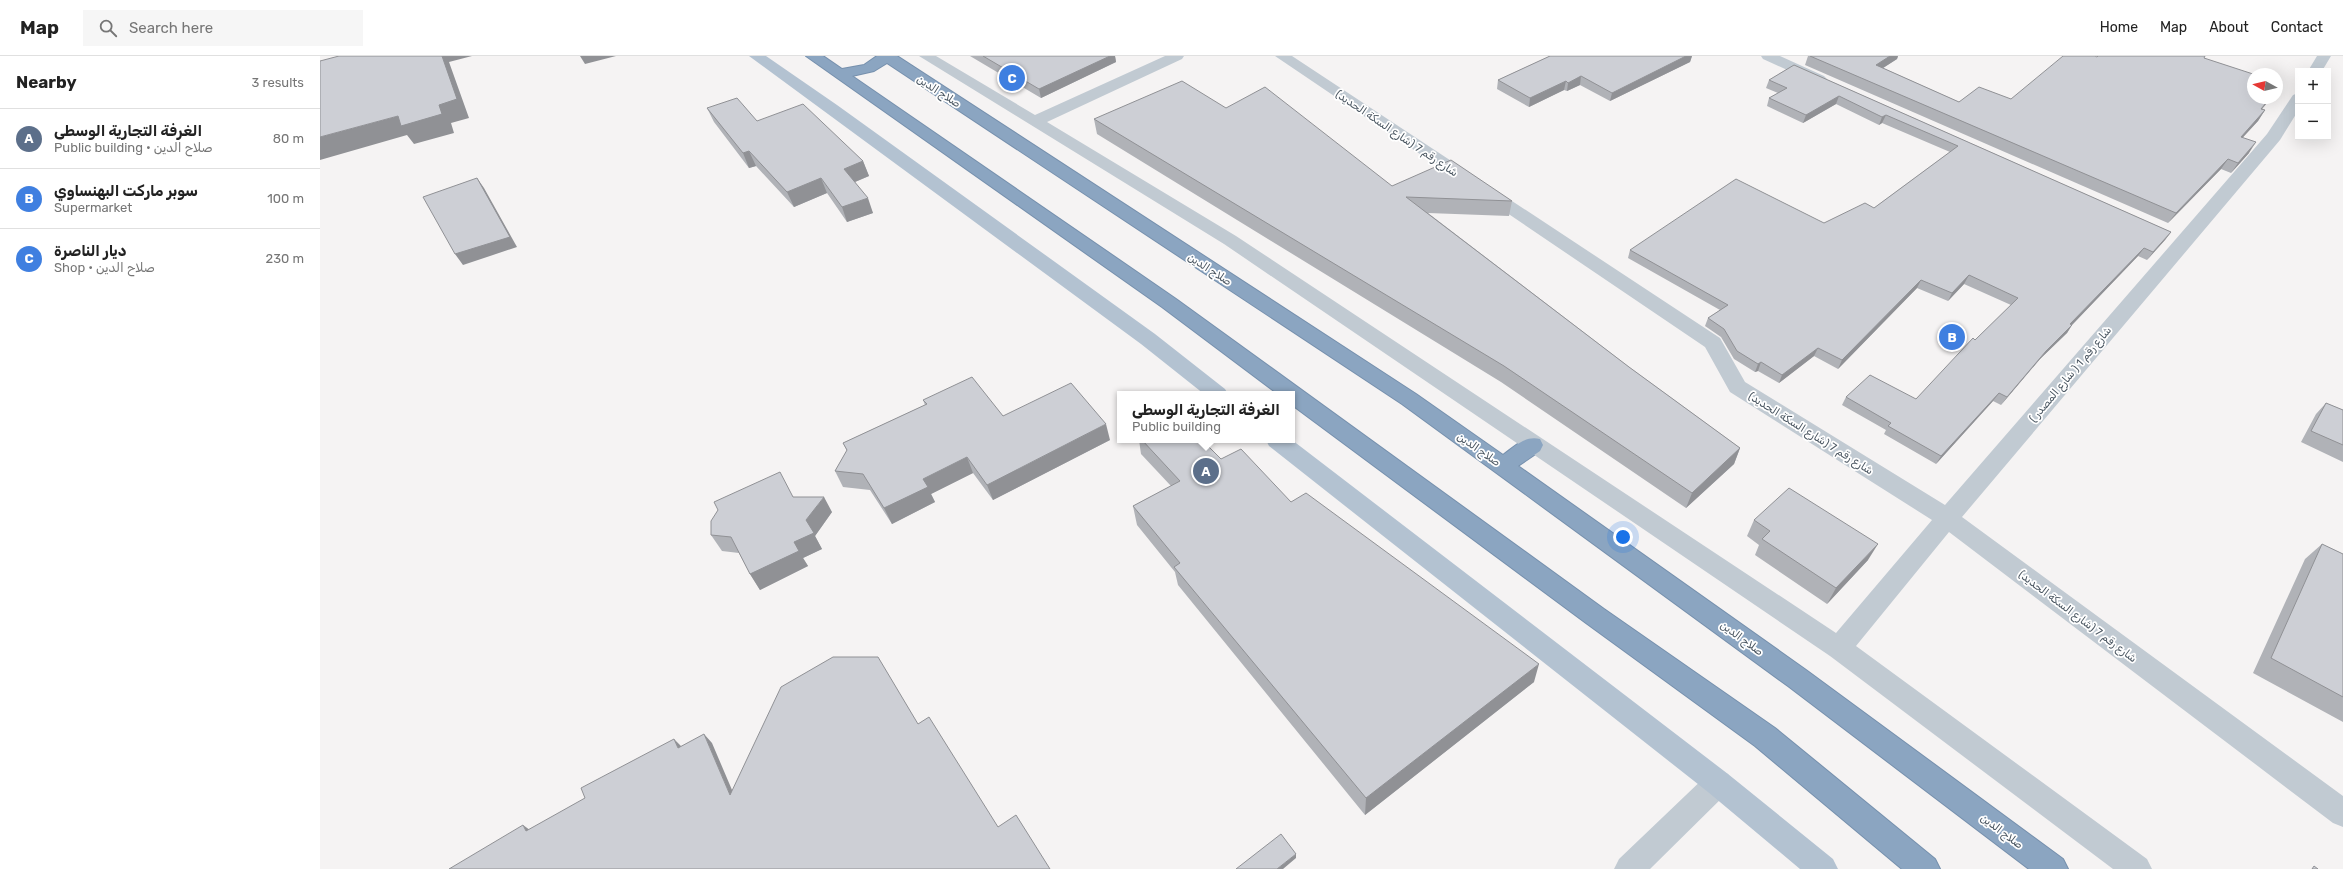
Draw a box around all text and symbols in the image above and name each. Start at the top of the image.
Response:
search box [83,10,363,46]
text: Map [20,16,59,39]
icon: search [97,17,119,39]
text: Search here [129,19,213,37]
text: Home [2100,19,2138,36]
text: Map [2160,19,2187,36]
text: About [2209,19,2249,36]
text: Contact [2271,19,2323,36]
pin: C [999,63,1025,93]
north arrow [2247,68,2283,104]
map controls [2295,68,2331,140]
button: + [2295,68,2331,104]
text: Nearby [16,72,77,92]
street label: صلاح الدين [913,72,963,112]
text: 3 results [252,75,304,90]
street label: شارع رقم 7 (شارع السكة الحديد) [1332,88,1460,181]
button: − [2295,104,2331,140]
text: الغرفة التجارية الوسطى [54,122,202,140]
text: A [24,131,34,146]
text: 80 m [273,131,304,146]
text: Public building · صلاح الدين [54,140,212,155]
text: سوبر ماركت البهنساوي [54,182,198,200]
text: B [24,191,34,206]
text: 100 m [267,191,304,206]
text: Supermarket [54,200,132,215]
text: ديار الناصرة [54,242,126,260]
street label: صلاح الدين [1184,250,1234,290]
text: C [24,251,34,266]
text: 230 m [266,251,304,266]
text: Shop · صلاح الدين [54,260,155,275]
pin: B [1939,322,1965,352]
street label: شارع رقم 1 ( شارع المصدر ) [2027,324,2116,426]
street label: شارع رقم 7 (شارع السكة الحديد) [1745,390,1876,479]
popup [1117,391,1295,443]
text: الغرفة التجارية الوسطى [1132,401,1280,419]
text: Public building [1132,419,1221,434]
street label: صلاح الدين [1453,430,1503,471]
pin: A [1193,456,1219,486]
your location [1613,527,1633,547]
street label: شارع رقم 7 (شارع السكة الحديد) [2015,568,2139,667]
street label: صلاح الدين [1717,619,1766,660]
street label: صلاح الدين [1977,811,2025,853]

